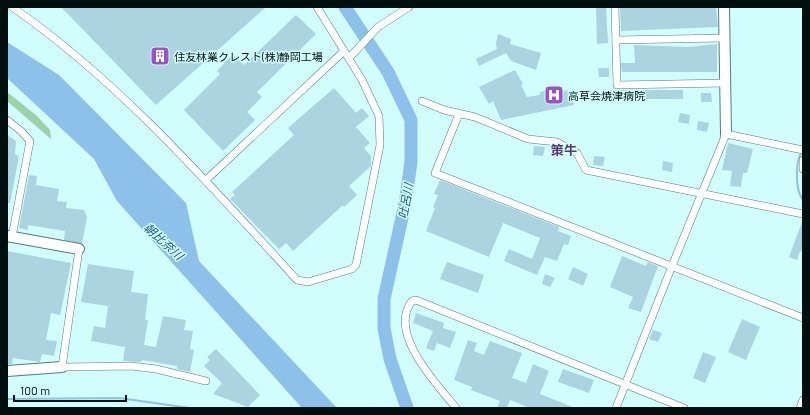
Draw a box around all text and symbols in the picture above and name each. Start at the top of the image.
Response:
building icon: 住友林業クレスト(株)静岡工場 [149,45,171,67]
place label: 住友林業クレスト(株)静岡工場 [174,50,323,63]
hospital icon: 高草会焼津病院 [543,84,565,106]
place label: 高草会焼津病院 [568,89,645,102]
district label: 策牛 [550,142,577,158]
water label: 吐呂川 [395,180,415,220]
water label: 朝比奈川 [141,220,188,264]
scale bar [14,377,126,403]
text: 100 m [20,383,50,397]

